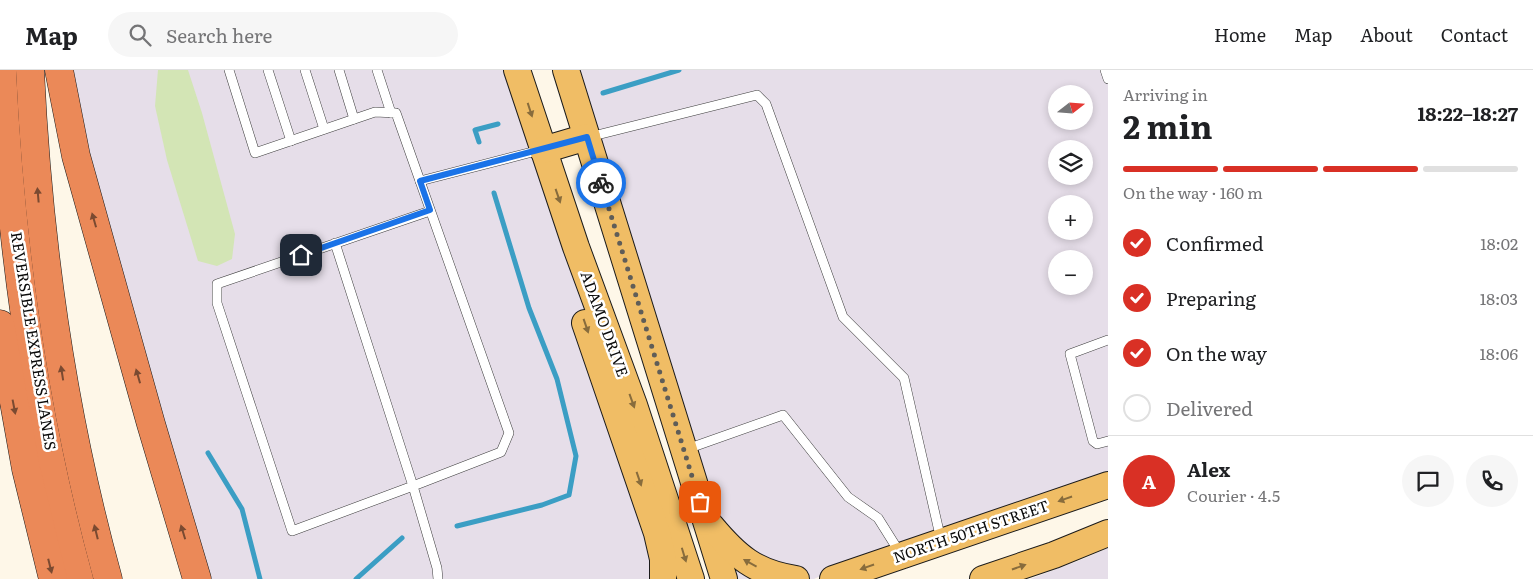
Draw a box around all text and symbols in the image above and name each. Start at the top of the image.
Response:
search box [108,12,458,57]
text: Map [25,17,78,52]
icon: search [126,21,154,49]
text: Search here [166,21,272,49]
text: Home [1214,21,1266,48]
text: Map [1294,21,1332,48]
text: About [1360,21,1413,48]
text: Contact [1441,21,1508,48]
text: Arriving in [1123,82,1208,106]
north arrow [1048,85,1092,130]
map controls [1048,85,1093,295]
text: 18:22–18:27 [1417,99,1518,127]
text: 2 min [1123,101,1212,149]
one-way arrow [526,103,534,118]
button: layers [1048,140,1093,185]
courier [576,158,626,208]
icon: bike [587,169,615,197]
text: On the way · 160 m [1123,180,1263,204]
one-way arrow [34,186,42,202]
one-way arrow [554,189,562,204]
button: + [1048,195,1093,240]
one-way arrow [89,212,97,227]
icon: check [1123,229,1151,257]
text: Confirmed [1166,229,1264,257]
street label: REVERSIBLE EXPRESS LANES [6,230,63,452]
text: 18:02 [1480,231,1518,255]
pin [280,234,322,276]
icon: home [287,241,315,269]
button: − [1048,250,1093,295]
street label: ADAMO DRIVE [576,267,635,380]
icon: check [1123,284,1151,312]
text: Preparing [1166,284,1256,312]
text: 18:03 [1480,286,1518,310]
one-way arrow [583,318,590,333]
icon: check [1123,339,1151,367]
text: On the way [1166,339,1267,367]
text: 18:06 [1480,341,1518,365]
one-way arrow [58,365,66,381]
one-way arrow [133,369,141,384]
one-way arrow [628,394,636,409]
text: Delivered [1166,394,1253,422]
one-way arrow [10,399,18,415]
text: Alex [1187,455,1230,483]
button: chat [1402,455,1454,507]
button: phone [1466,455,1518,507]
text: A [1142,467,1156,495]
one-way arrow [635,472,643,487]
pin [679,481,721,523]
text: Courier · 4.5 [1187,483,1280,507]
icon: bag [686,488,714,516]
street label: NORTH 50TH STREET [890,493,1052,568]
one-way arrow [1057,496,1072,504]
one-way arrow [92,524,100,539]
one-way arrow [179,525,187,540]
one-way arrow [680,548,688,563]
one-way arrow [46,558,54,573]
one-way arrow [744,559,757,568]
one-way arrow [1011,563,1026,570]
one-way arrow [859,564,874,572]

